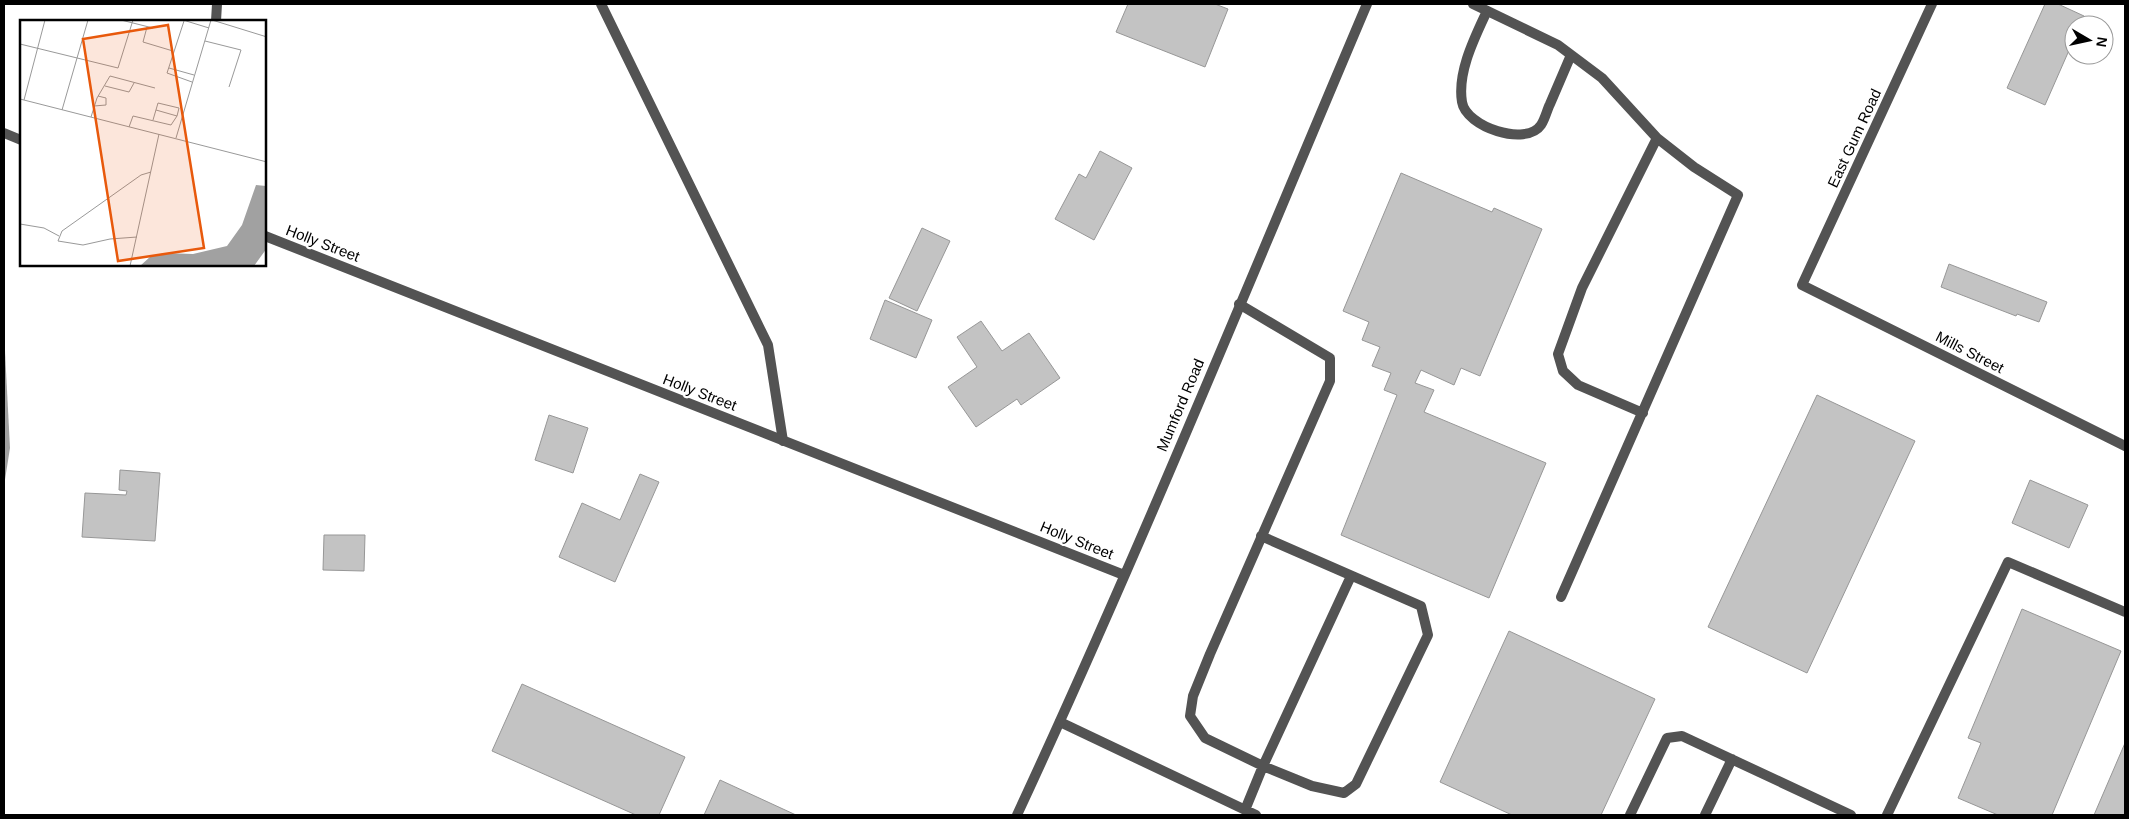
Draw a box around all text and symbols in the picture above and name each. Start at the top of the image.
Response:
north arrow [2064,15,2114,65]
inset map [20,20,266,266]
text: N [2093,36,2111,48]
street label: East Gum Road [1824,86,1884,190]
street label: Holly Street [284,221,363,265]
street label: Mills Street [1933,328,2008,377]
street label: Mumford Road [1153,356,1207,454]
street label: Holly Street [661,370,740,414]
street label: Holly Street [1038,518,1117,563]

